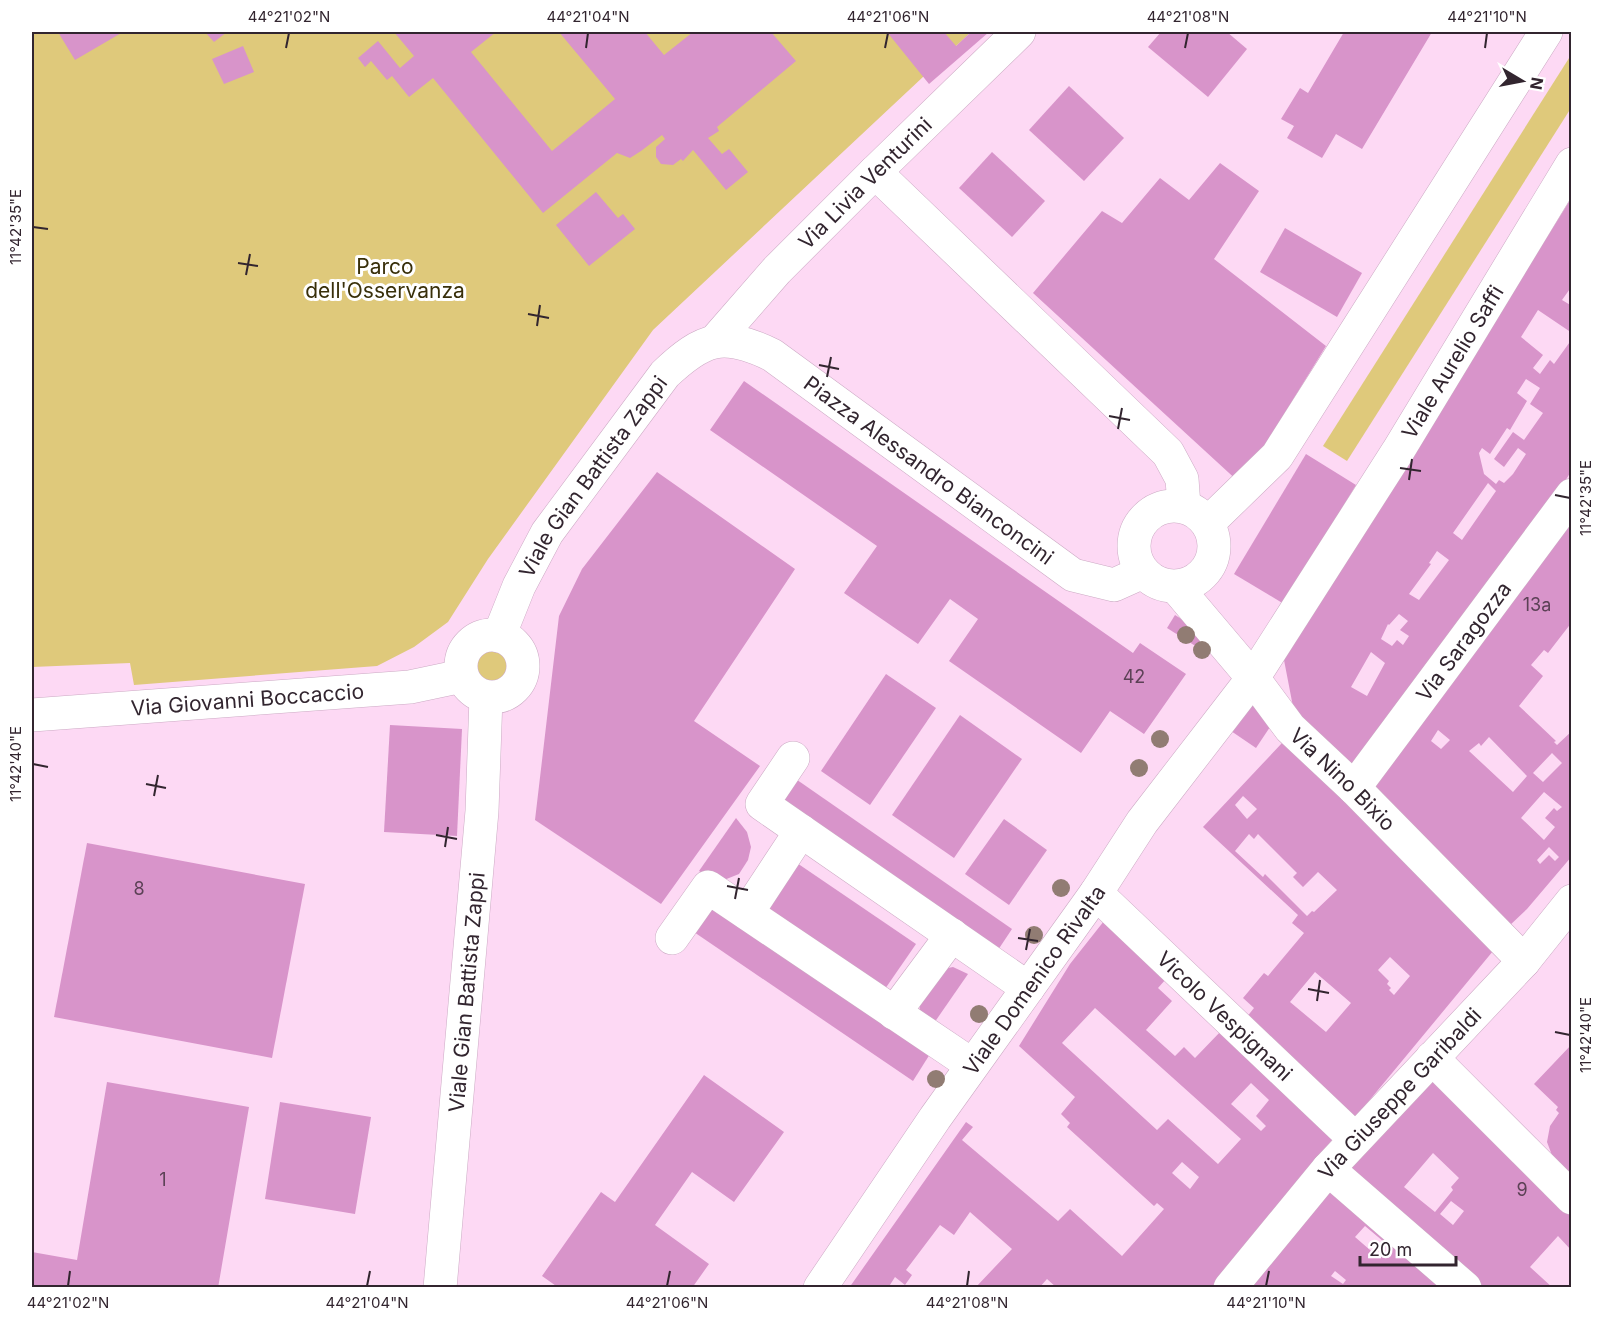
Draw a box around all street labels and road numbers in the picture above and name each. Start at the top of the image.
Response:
street label: Via Livia Venturini [793,112,937,254]
street label: Viale Aurelio Saffi [1396,280,1508,443]
street label: Piazza Alessandro Bianconcini [799,370,1059,569]
street label: Viale Gian Battista Zappi [513,371,672,582]
street label: Via Saragozza [1411,577,1516,706]
street label: Via Giovanni Boccaccio [130,678,365,720]
street label: Via Nino Bixio [1285,722,1401,836]
street label: Viale Gian Battista Zappi [443,871,489,1113]
street label: Viale Domenico Rivalta [957,881,1110,1080]
street label: Vicolo Vespignani [1152,946,1298,1086]
street label: Via Giuseppe Garibaldi [1312,1002,1486,1184]

